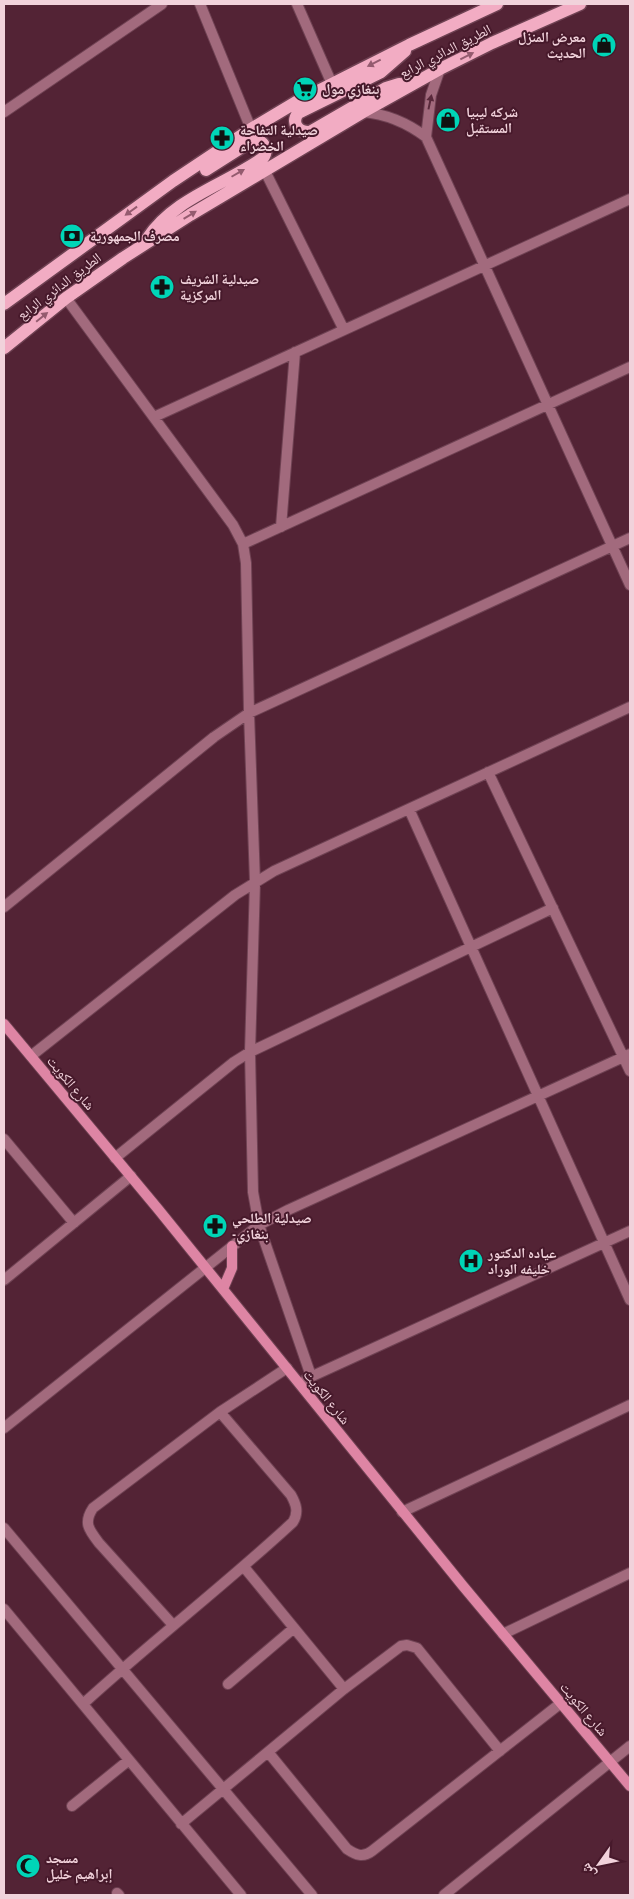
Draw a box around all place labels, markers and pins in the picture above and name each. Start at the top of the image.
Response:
place label: معرض المنزل الحديث [518,28,586,62]
shop icon: معرض المنزل الحديث [591,32,617,58]
supermarket icon: بنغازي مول [292,76,318,102]
place label: بنغازي مول [322,80,379,100]
place label: شركه ليبيا المستقبل [466,103,518,137]
shop icon: شركه ليبيا المستقبل [435,107,461,133]
place label: صيدلية التفاحة الخضراء [240,121,318,155]
pharmacy icon: صيدلية التفاحة الخضراء [209,125,235,151]
bank icon: مصرف الجمهورية [59,223,85,249]
place label: مصرف الجمهورية [90,227,180,245]
place label: صيدلية الشريف المركزية [180,270,259,304]
pharmacy icon: صيدلية الشريف المركزية [149,274,175,300]
place label: صيدلية الطلحي -بنغازي [232,1209,312,1245]
pharmacy icon: صيدلية الطلحي -بنغازي [202,1213,228,1239]
place label: عياده الدكتور خليفه الوراد [487,1244,556,1278]
hospital icon: عياده الدكتور خليفه الوراد [458,1248,484,1274]
place label: مسجد إبراهيم خليل [46,1849,112,1884]
mosque icon: مسجد إبراهيم خليل [15,1853,41,1879]

